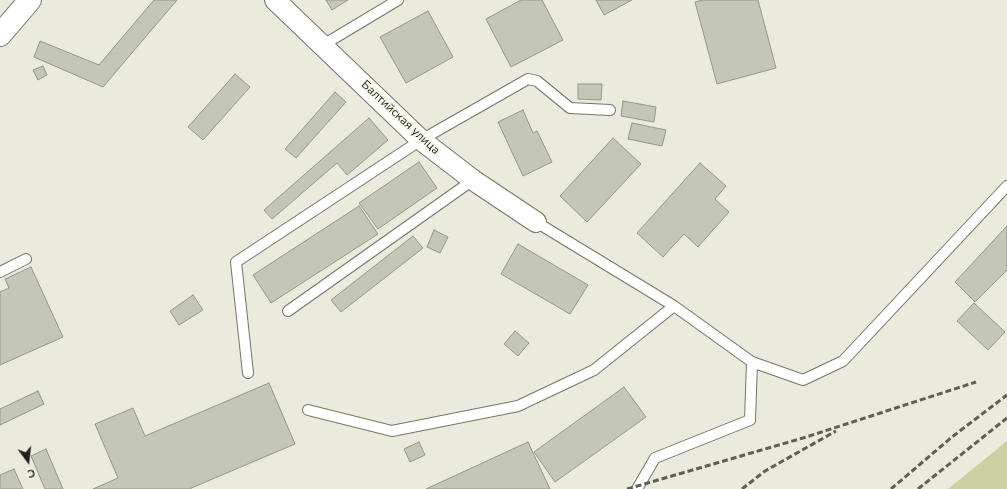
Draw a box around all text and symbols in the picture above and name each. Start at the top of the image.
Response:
street label: Балтийская улица [358,78,442,158]
north arrow [8,441,48,481]
text: С [26,465,37,481]

